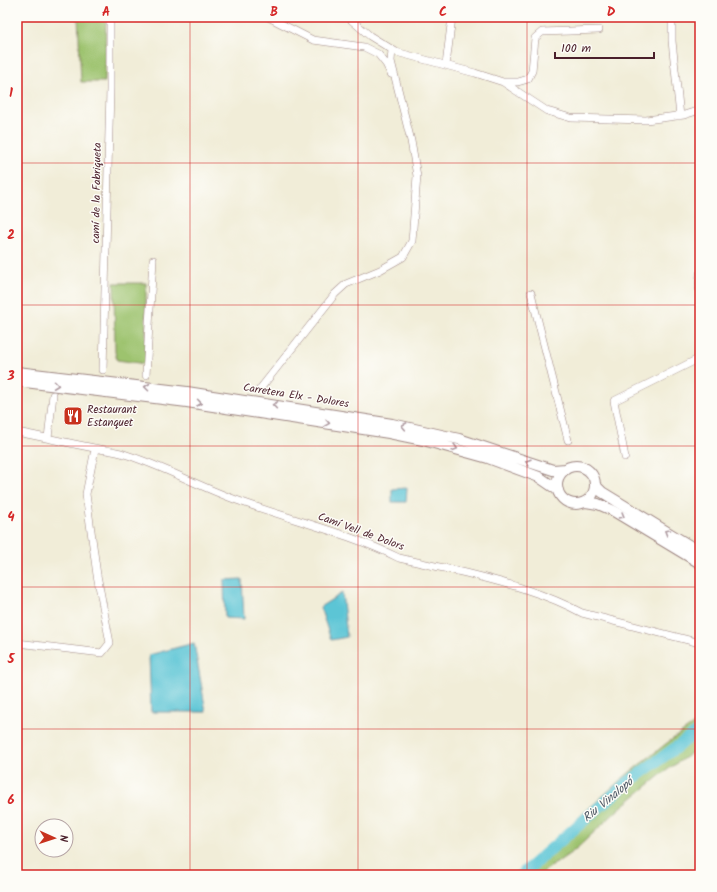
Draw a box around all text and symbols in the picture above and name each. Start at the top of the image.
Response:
text: A [102,2,110,23]
text: B [270,2,278,23]
text: C [439,2,447,23]
text: D [607,2,616,23]
scale bar [555,34,654,60]
text: 100 m [561,39,592,58]
text: 1 [9,83,13,104]
street label: camí de la Fabriqueta [87,142,107,244]
text: 2 [7,225,15,246]
text: 3 [6,366,15,387]
street label: Carretera Elx - Dolores [242,379,351,413]
one-way arrow [53,380,59,389]
one-way arrow [143,383,150,392]
one-way arrow [196,398,202,407]
place label: Restaurant Estanquet [87,401,137,432]
one-way arrow [272,401,278,410]
restaurant icon: Restaurant Estanquet [62,405,84,427]
one-way arrow [324,418,330,426]
one-way arrow [400,422,407,431]
one-way arrow [451,443,458,452]
one-way arrow [525,458,532,467]
text: 4 [7,507,15,528]
street label: Camí Vell de Dolors [315,508,407,556]
one-way arrow [618,511,625,518]
one-way arrow [664,529,671,536]
text: 5 [7,649,16,670]
water label: Riu Vinalopó [578,771,640,827]
text: 6 [7,790,15,811]
north arrow [34,818,74,858]
text: N [54,835,72,842]

